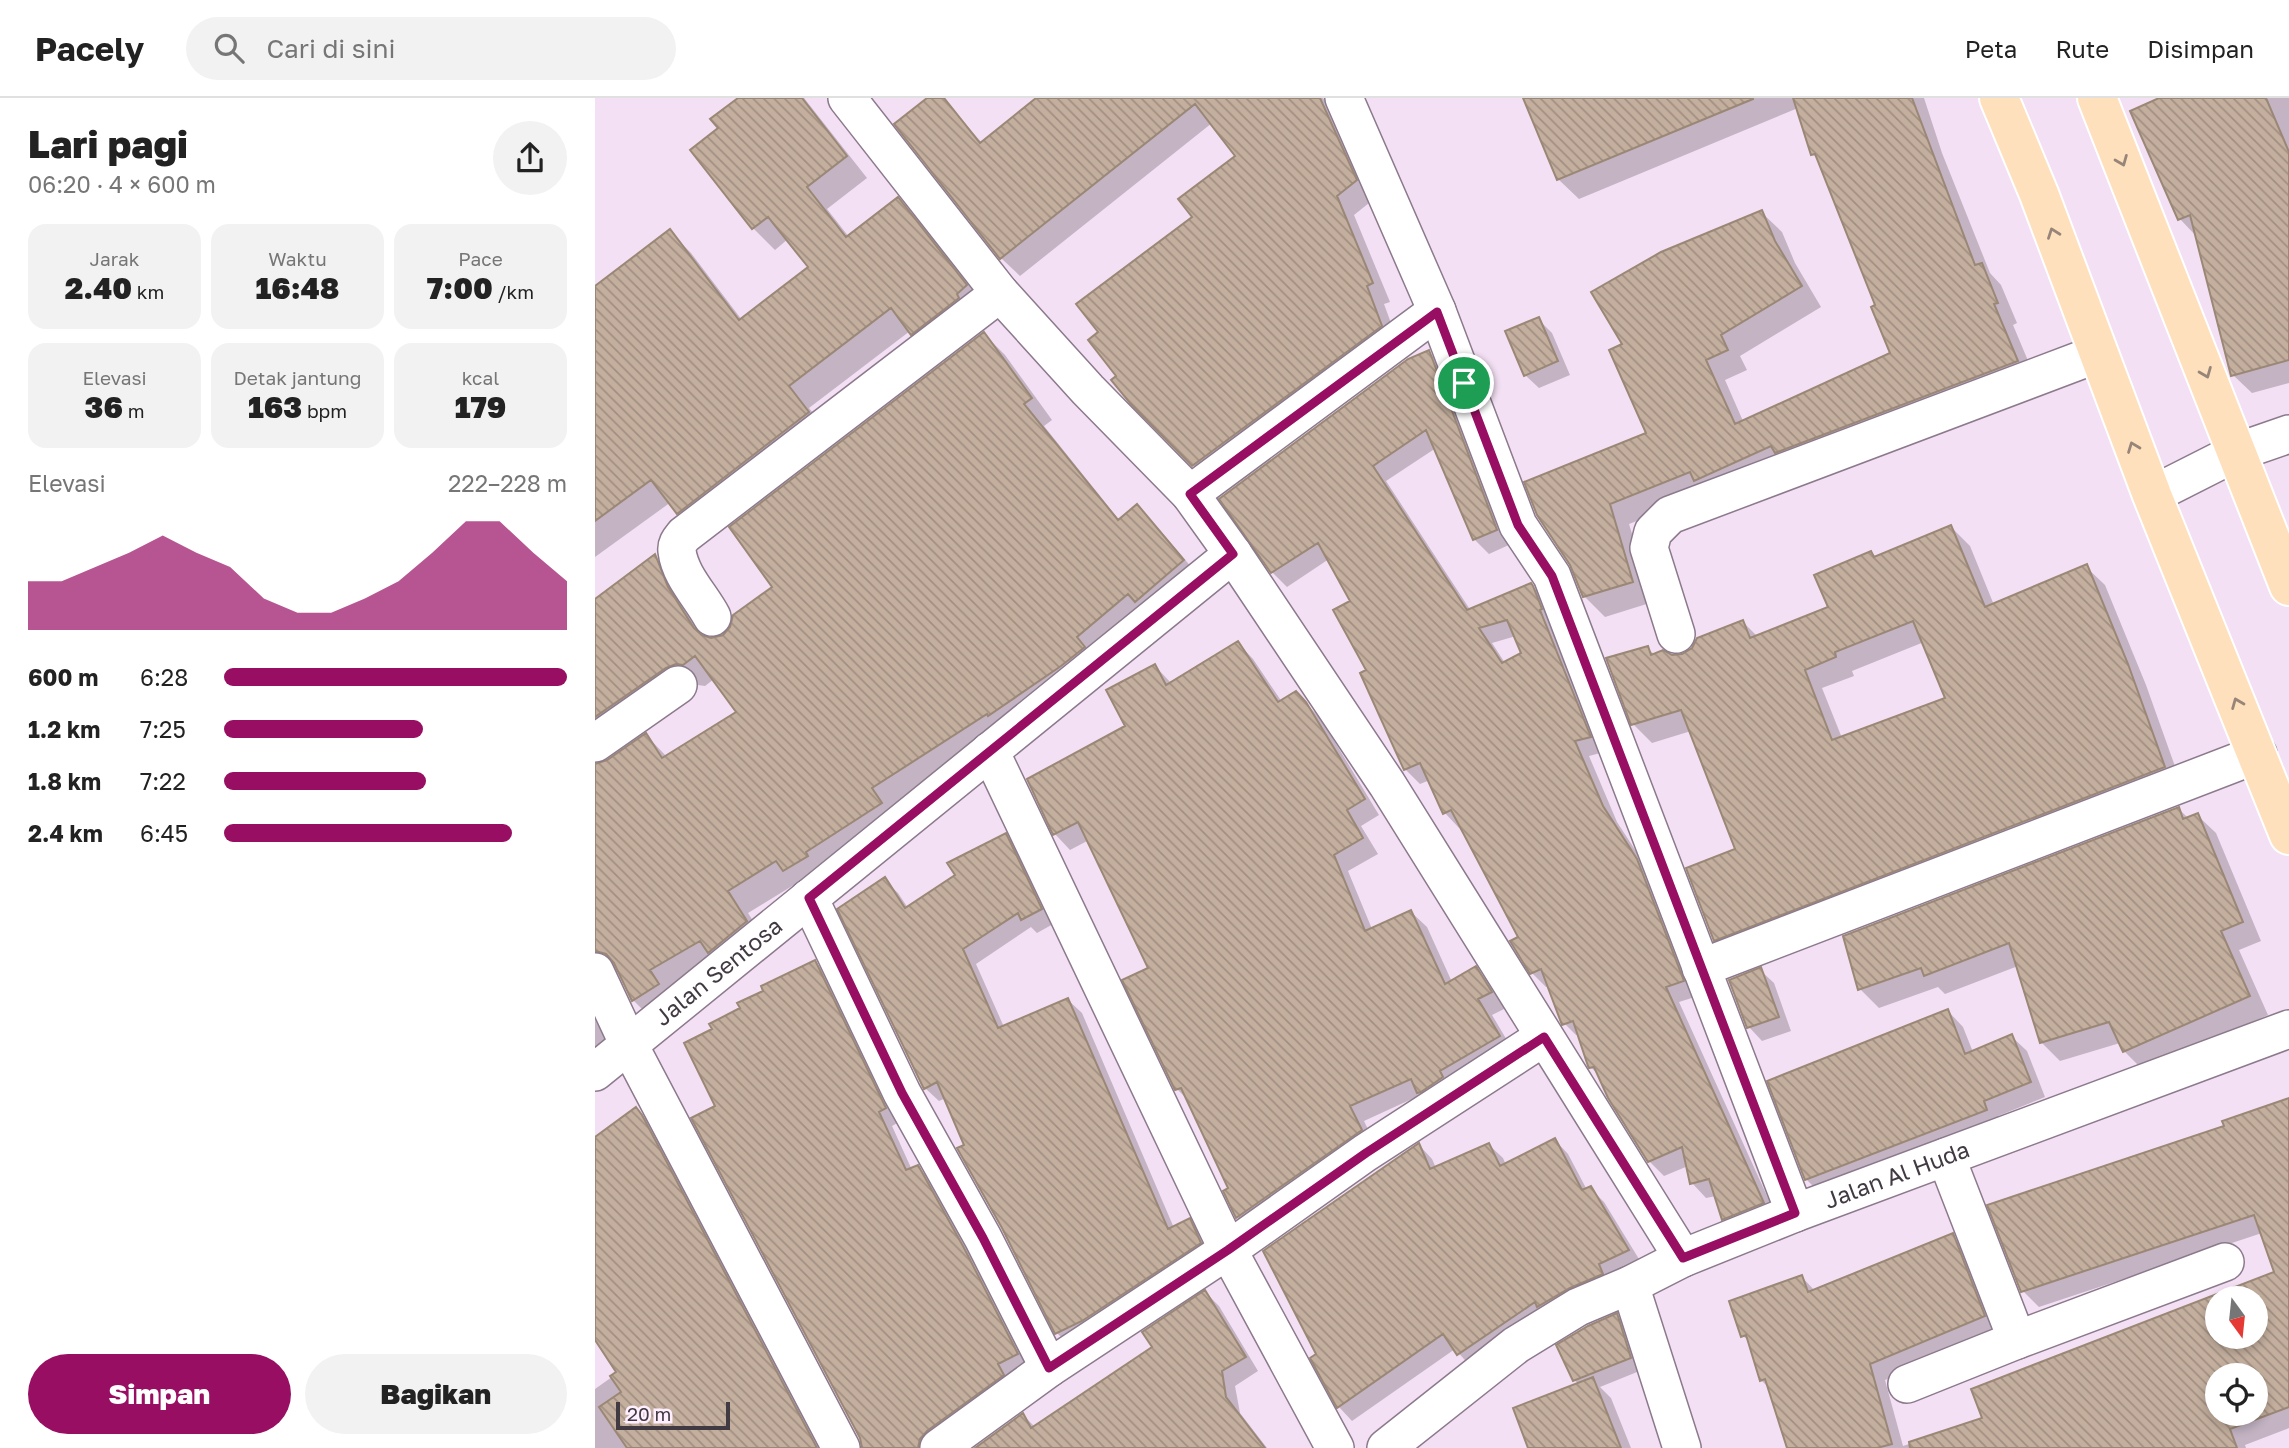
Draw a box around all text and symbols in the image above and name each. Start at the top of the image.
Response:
search box [186,17,676,80]
text: Pacely [35,29,144,68]
icon: search [210,29,248,67]
text: Cari di sini [266,33,396,64]
text: Peta [1965,34,2017,63]
text: Rute [2055,34,2109,63]
text: Disimpan [2147,34,2254,63]
text: Lari pagi [28,121,188,166]
button: share [493,121,567,195]
one-way arrow [2114,155,2128,167]
text: 06:20 · 4 × 600 m [28,170,216,198]
one-way arrow [2048,228,2062,240]
text: Jarak [90,247,139,270]
text: Waktu [268,247,327,270]
text: Pace [458,247,503,270]
text: 2.40 [65,270,132,306]
text: 16:48 [256,270,339,306]
text: 7:00 [427,270,493,306]
text: km [132,280,164,303]
text: /km [493,280,534,303]
pin [1434,353,1494,413]
icon: arrive [1445,364,1483,402]
text: Elevasi [82,366,147,389]
text: Detak jantung [234,366,361,389]
text: kcal [462,366,499,389]
one-way arrow [2197,366,2211,378]
text: 36 [85,389,123,425]
text: 163 [248,389,302,425]
text: 179 [455,389,506,425]
text: m [123,399,144,422]
text: bpm [302,399,347,422]
one-way arrow [2127,441,2141,453]
text: Elevasi [28,469,106,497]
text: 222–228 m [448,469,567,497]
text: 600 m [28,663,98,691]
text: 6:28 [140,663,188,691]
one-way arrow [2231,698,2245,710]
text: 1.2 km [28,715,100,743]
text: 7:25 [140,715,186,743]
text: 1.8 km [28,767,101,795]
text: 7:22 [140,767,186,795]
text: 2.4 km [28,819,103,847]
text: 6:45 [140,819,188,847]
street label: Jalan Sentosa [648,911,787,1031]
street label: Jalan Al Huda [1820,1134,1973,1214]
north arrow [2205,1286,2268,1349]
map controls [2205,1286,2268,1426]
button: Simpan [28,1354,291,1434]
button: Bagikan [305,1354,567,1434]
button: locate [2205,1363,2268,1426]
scale bar [616,1399,730,1431]
text: 20 m [627,1402,671,1425]

